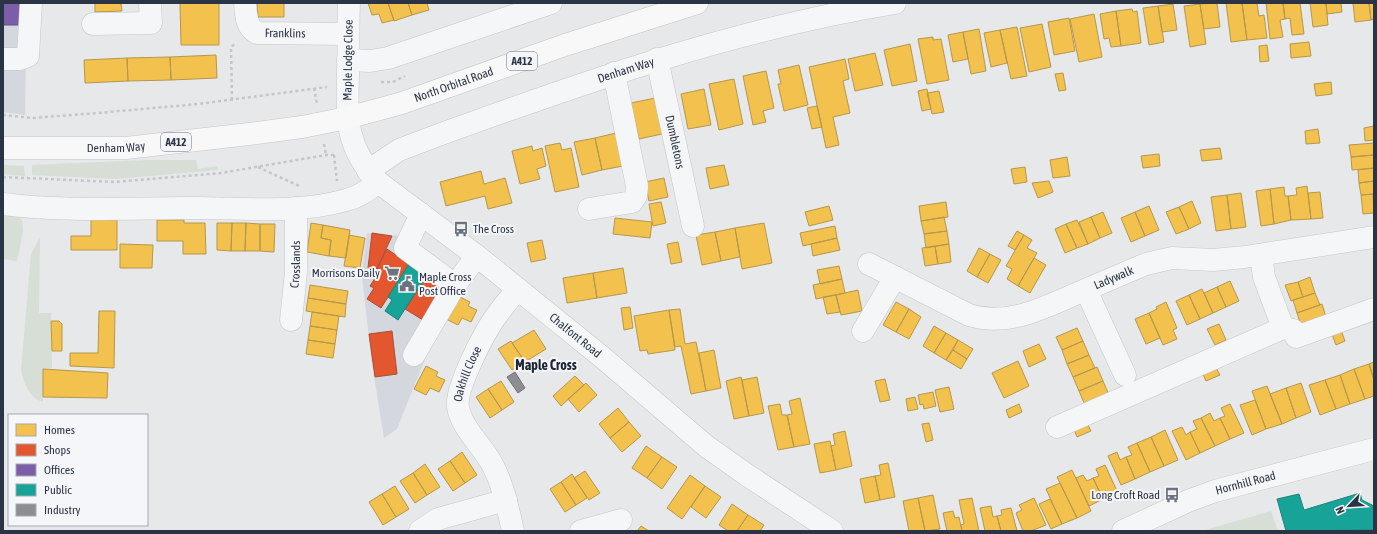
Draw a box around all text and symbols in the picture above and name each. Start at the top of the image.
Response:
street label: Maple Lodge Close [340,19,356,101]
street label: Franklins [265,26,306,41]
road number: A412 [507,52,537,70]
street label: Denham Way [596,55,656,86]
street label: North Orbital Road [412,64,495,105]
street label: Dumbletons [662,114,687,170]
road number: A412 [161,133,191,151]
street label: Denham Way [87,139,146,155]
bus stop icon: The Cross [452,220,470,238]
place label: The Cross [473,222,514,236]
street label: Crosslands [287,240,303,289]
street label: Ladywalk [1092,263,1136,292]
supermarket icon: Morrisons Daily [383,264,401,282]
place label: Morrisons Daily [312,266,380,280]
place label: Maple Cross Post Office [419,270,472,298]
public building icon: Maple Cross Post Office [398,275,416,293]
street label: Chalfont Road [547,310,604,361]
street label: Oakhill Close [451,344,484,403]
district label: Maple Cross [515,357,577,373]
legend [8,414,148,526]
text: Homes [44,423,75,437]
text: Shops [44,443,70,457]
text: Offices [44,463,74,477]
street label: Hornhill Road [1214,468,1277,498]
text: Public [44,483,72,497]
bus stop icon: Long Croft Road [1163,486,1181,504]
north arrow [1329,486,1369,526]
place label: Long Croft Road [1091,488,1160,502]
text: Industry [44,503,81,517]
text: N [1333,505,1347,516]

